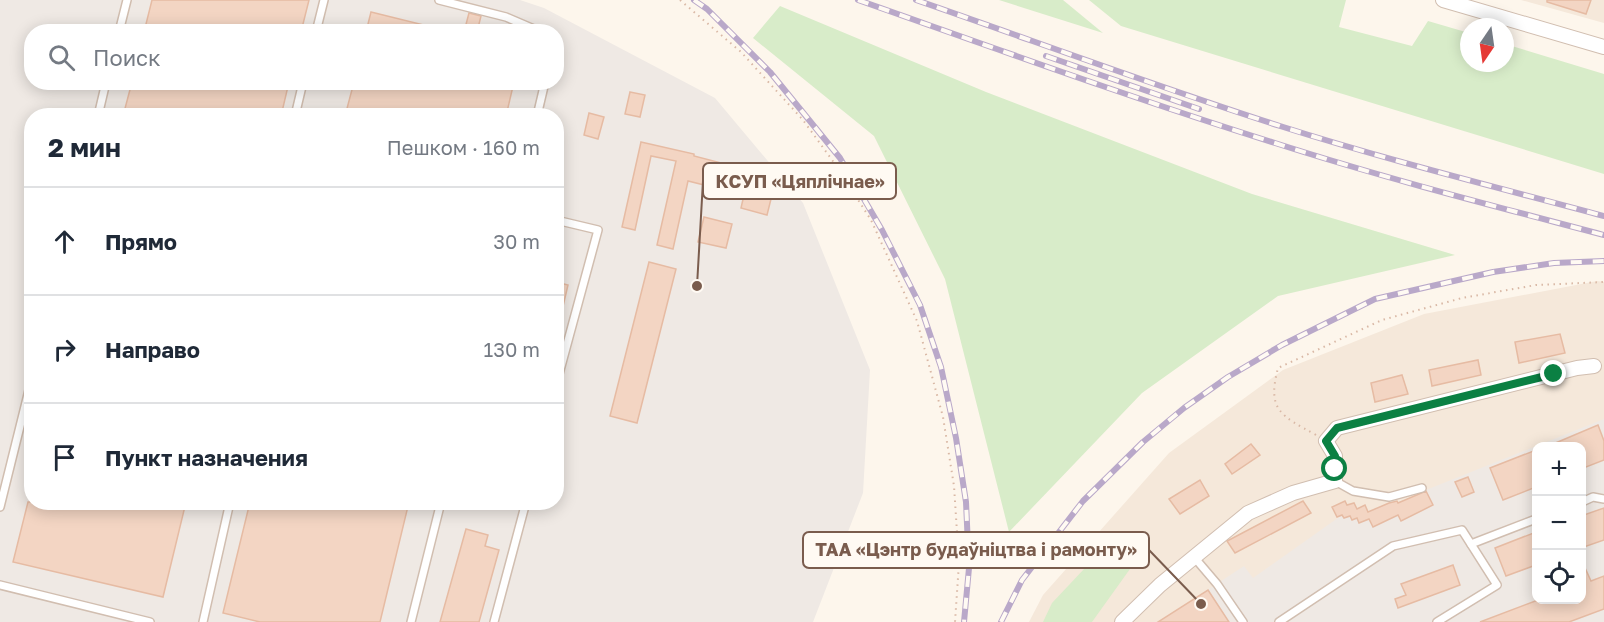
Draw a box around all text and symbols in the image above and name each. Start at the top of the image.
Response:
north arrow [1460,18,1514,72]
search box [24,24,564,90]
icon: search [45,41,78,74]
text: Поиск [93,44,161,71]
text: 2 мин [48,132,121,163]
text: Пешком · 160 m [387,135,540,159]
callout: КСУП «Цяплічнае» [703,163,896,199]
text: КСУП «Цяплічнае» [715,170,885,192]
icon: ahead [48,225,81,258]
text: Прямо [105,228,177,255]
text: 30 m [493,229,540,253]
icon: right [48,333,81,366]
text: Направо [105,336,200,363]
text: 130 m [484,337,540,361]
route end [1540,360,1566,386]
icon: arrive [48,441,81,474]
map controls [1532,442,1586,604]
button: + [1532,442,1586,496]
text: Пункт назначения [105,444,308,471]
route start [1321,455,1347,481]
button: − [1532,496,1586,550]
callout: ТАА «Цэнтр будаўніцтва і рамонту» [803,532,1149,568]
text: ТАА «Цэнтр будаўніцтва і рамонту» [815,538,1137,560]
button: locate [1532,550,1586,604]

